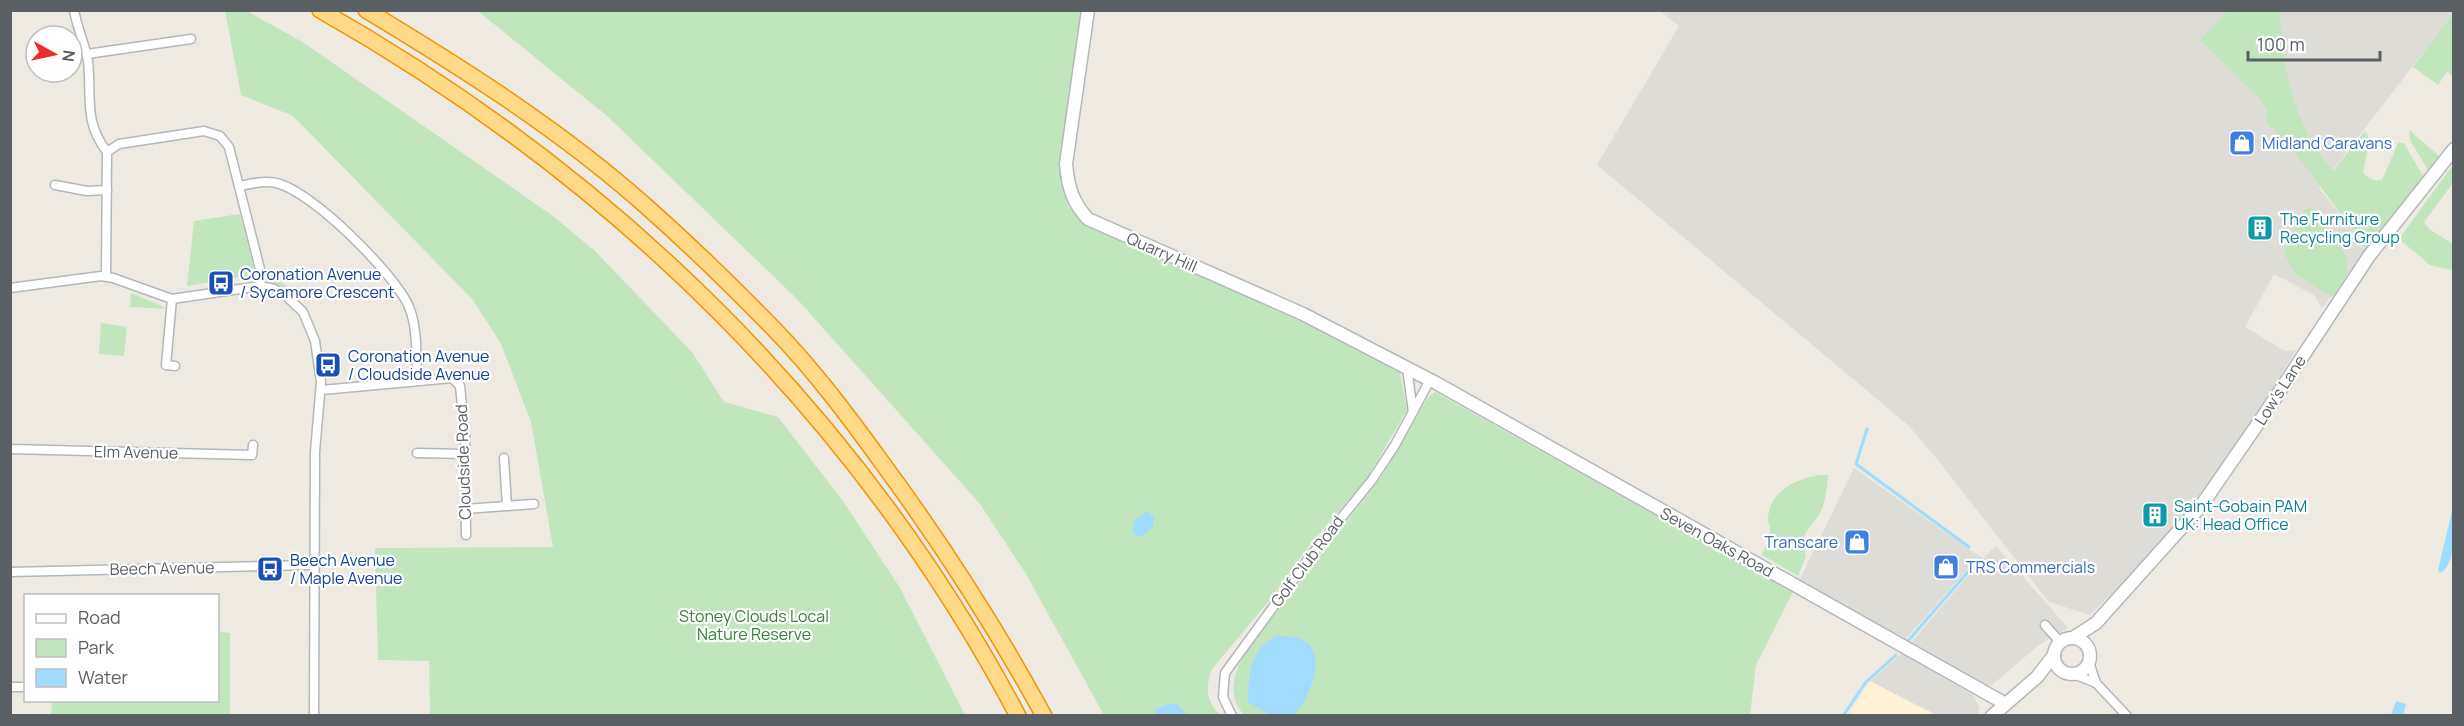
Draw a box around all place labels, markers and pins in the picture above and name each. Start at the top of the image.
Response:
shop icon: Midland Caravans [2227,128,2257,158]
place label: Midland Caravans [2262,132,2392,154]
place label: The Furniture Recycling Group [2280,208,2400,248]
building icon: The Furniture Recycling Group [2245,213,2275,243]
place label: Coronation Avenue / Sycamore Crescent [240,263,395,303]
bus stop icon: Coronation Avenue / Sycamore Crescent [206,268,236,298]
place label: Coronation Avenue / Cloudside Avenue [348,345,490,385]
bus stop icon: Coronation Avenue / Cloudside Avenue [313,350,343,380]
place label: Saint-Gobain PAM UK: Head Office [2174,495,2307,535]
building icon: Saint-Gobain PAM UK: Head Office [2140,500,2170,530]
shop icon: Transcare [1842,527,1872,557]
place label: Transcare [1764,531,1838,553]
place label: Beech Avenue / Maple Avenue [290,549,402,589]
shop icon: TRS Commercials [1931,552,1961,582]
bus stop icon: Beech Avenue / Maple Avenue [255,554,285,584]
place label: TRS Commercials [1966,556,2095,578]

